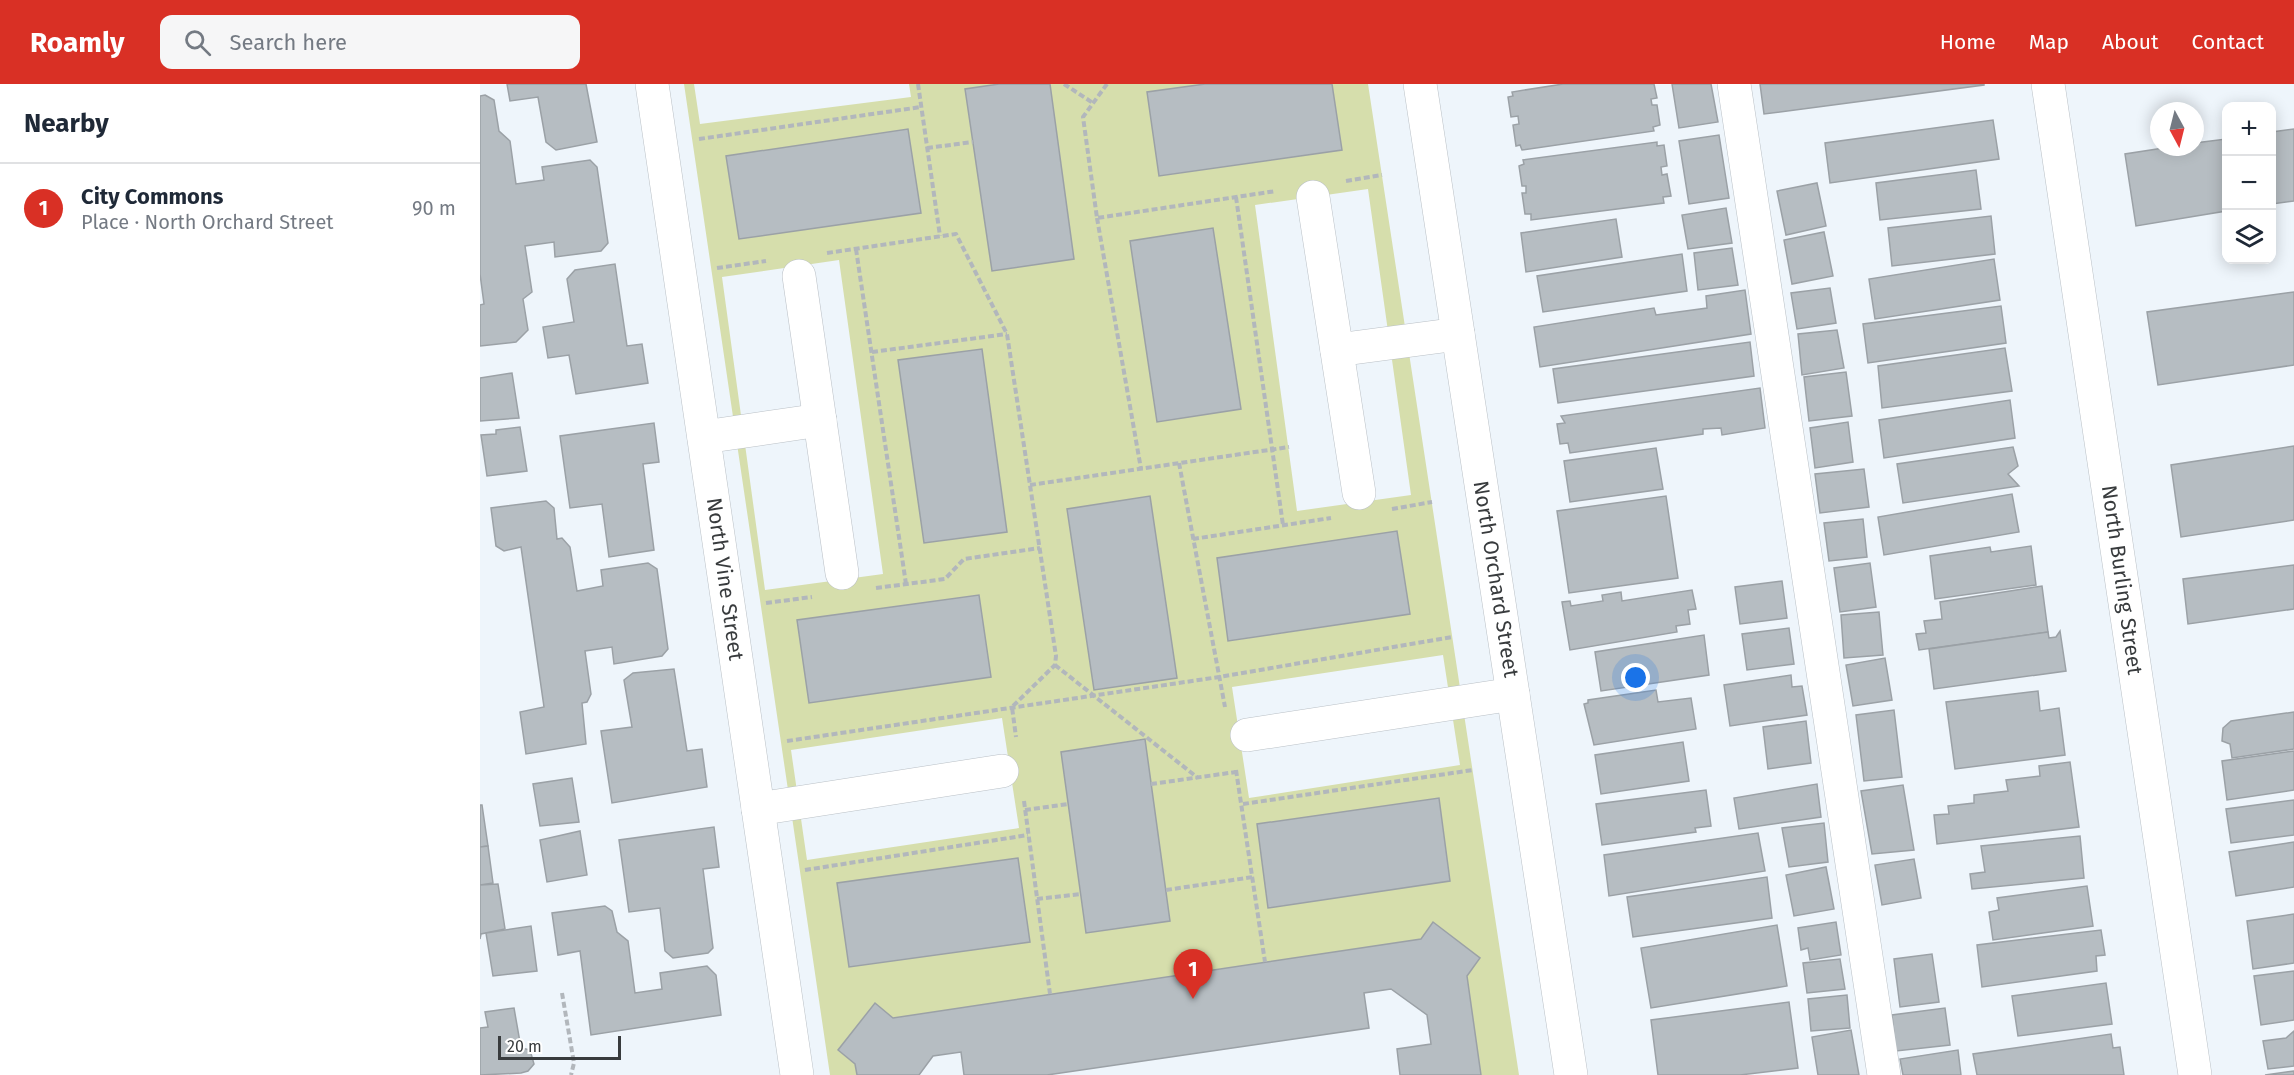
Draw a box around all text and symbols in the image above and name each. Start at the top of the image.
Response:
search box [160,15,580,69]
text: Roamly [30,26,124,59]
icon: search [181,26,214,59]
text: Search here [229,29,347,56]
text: Home [1940,29,1996,55]
text: Map [2029,29,2069,55]
text: About [2102,29,2159,55]
text: Contact [2192,29,2264,55]
north arrow [2150,102,2204,156]
map controls [2222,102,2276,264]
button: + [2222,102,2276,156]
text: Nearby [24,108,109,139]
button: − [2222,156,2276,210]
text: City Commons [81,183,223,210]
text: 1 [39,196,48,220]
text: 90 m [412,196,456,220]
text: Place · North Orchard Street [81,210,334,234]
button: layers [2222,210,2276,264]
street label: North Orchard Street [1468,479,1524,679]
street label: North Burling Street [2096,484,2148,677]
street label: North Vine Street [701,496,749,662]
your location [1621,663,1650,692]
pin: 1 [1174,950,1212,999]
scale bar [498,1033,621,1060]
text: 20 m [507,1037,542,1056]

